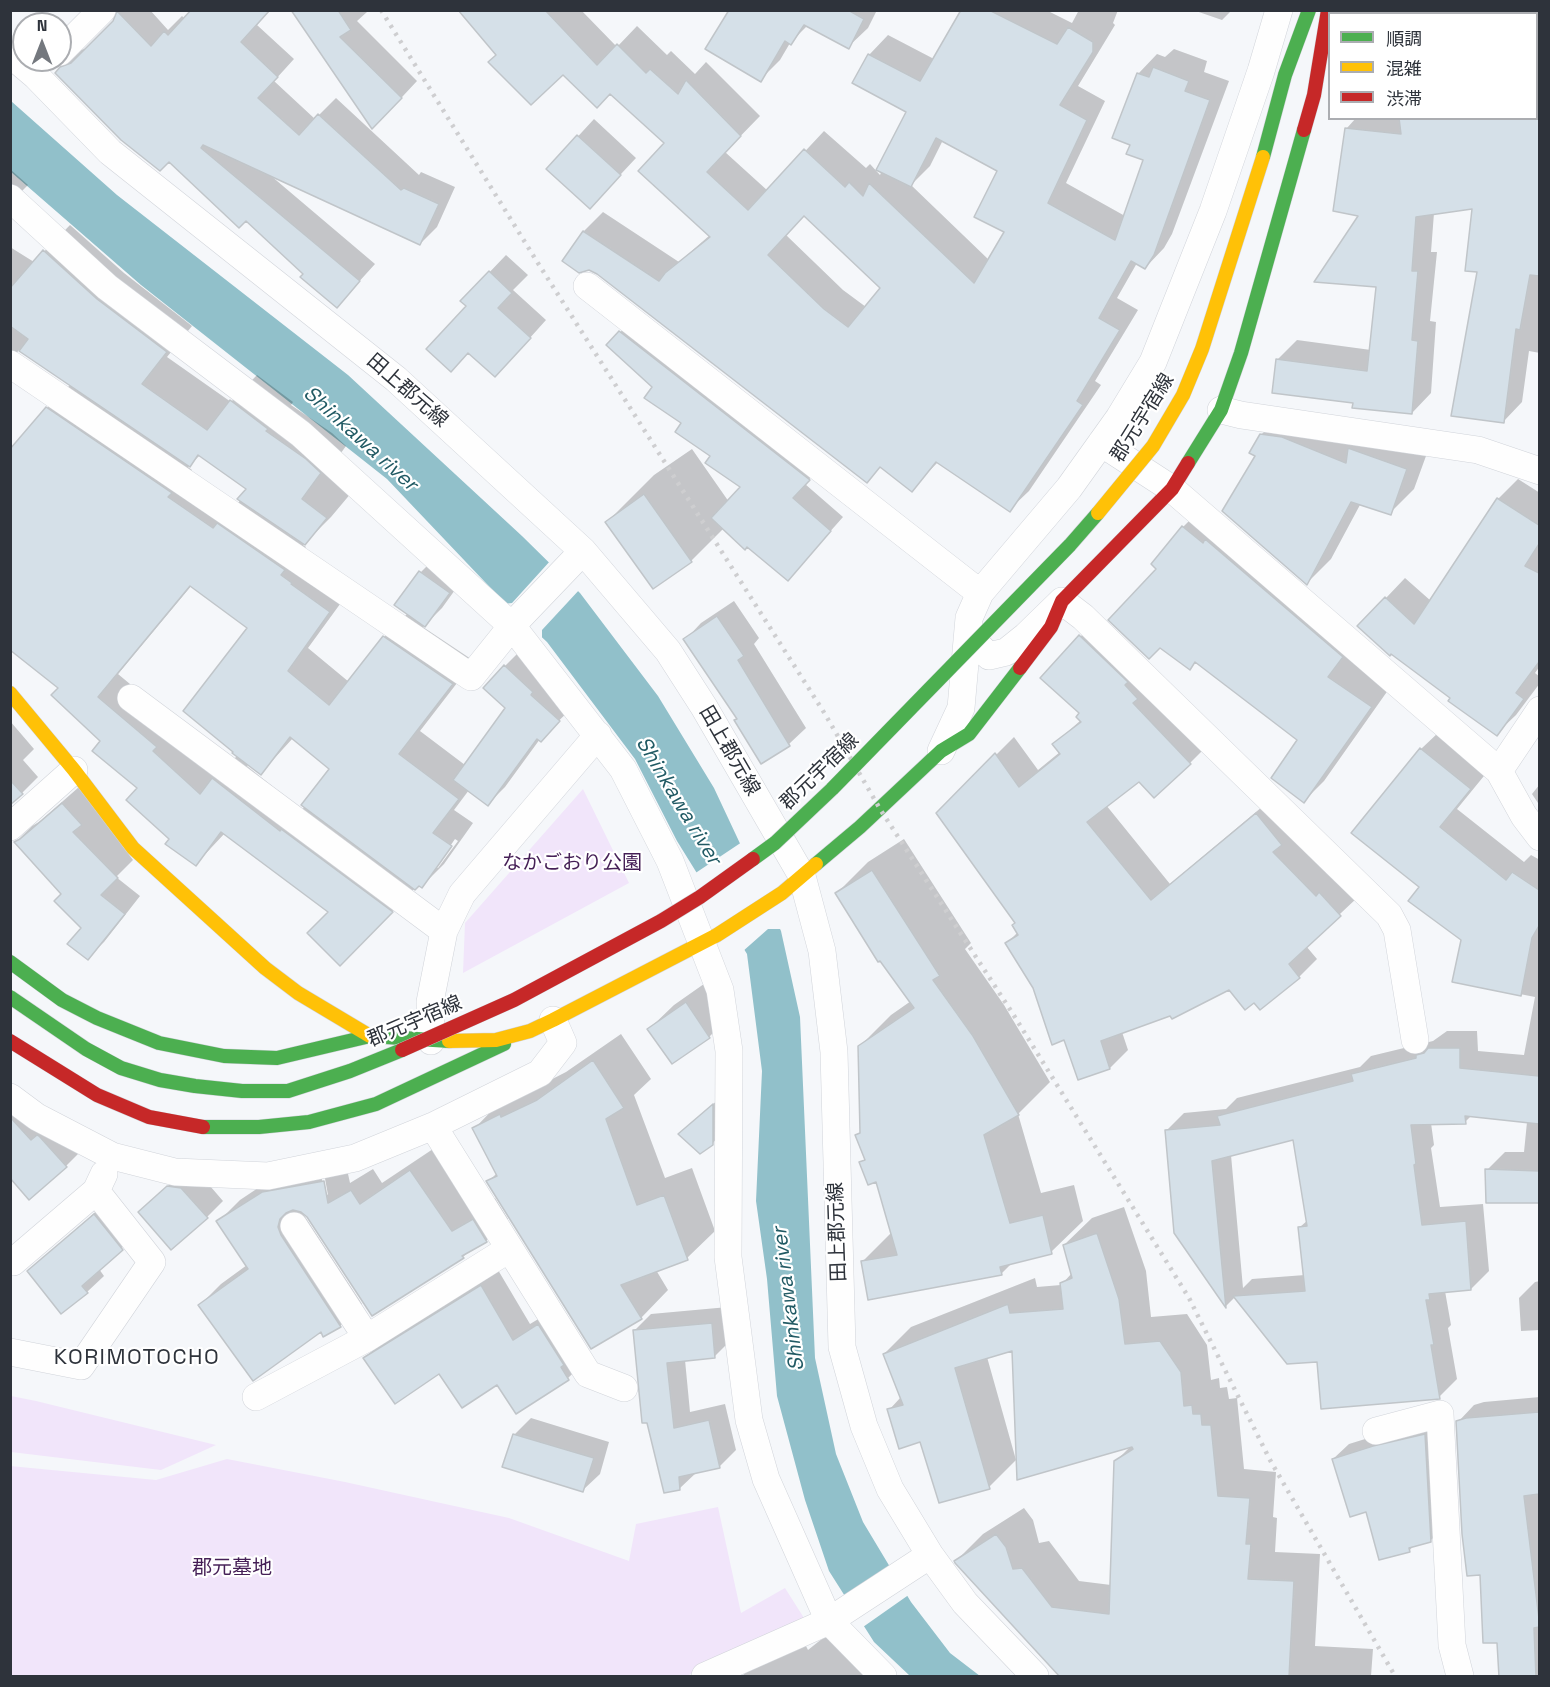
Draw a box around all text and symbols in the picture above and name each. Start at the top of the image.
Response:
north arrow [12,12,72,72]
legend [1328,12,1538,120]
text: N [37,15,47,36]
text: 順調 [1386,27,1422,50]
text: 混雑 [1386,57,1422,80]
text: 渋滞 [1386,87,1422,110]
street label: 田上郡元線 [361,349,453,433]
street label: 郡元宇宿線 [1106,369,1180,467]
water label: Shinkawa river [298,381,422,497]
street label: 田上郡元線 [694,702,764,800]
street label: 郡元宇宿線 [776,729,864,815]
water label: Shinkawa river [630,732,726,870]
park label: なかごおり公園 [502,852,642,876]
street label: 郡元宇宿線 [364,991,466,1053]
street label: 田上郡元線 [824,1182,852,1282]
water label: Shinkawa river [768,1225,810,1373]
district label: KORIMOTOCHO [54,1345,220,1371]
park label: 郡元墓地 [192,1557,272,1581]

